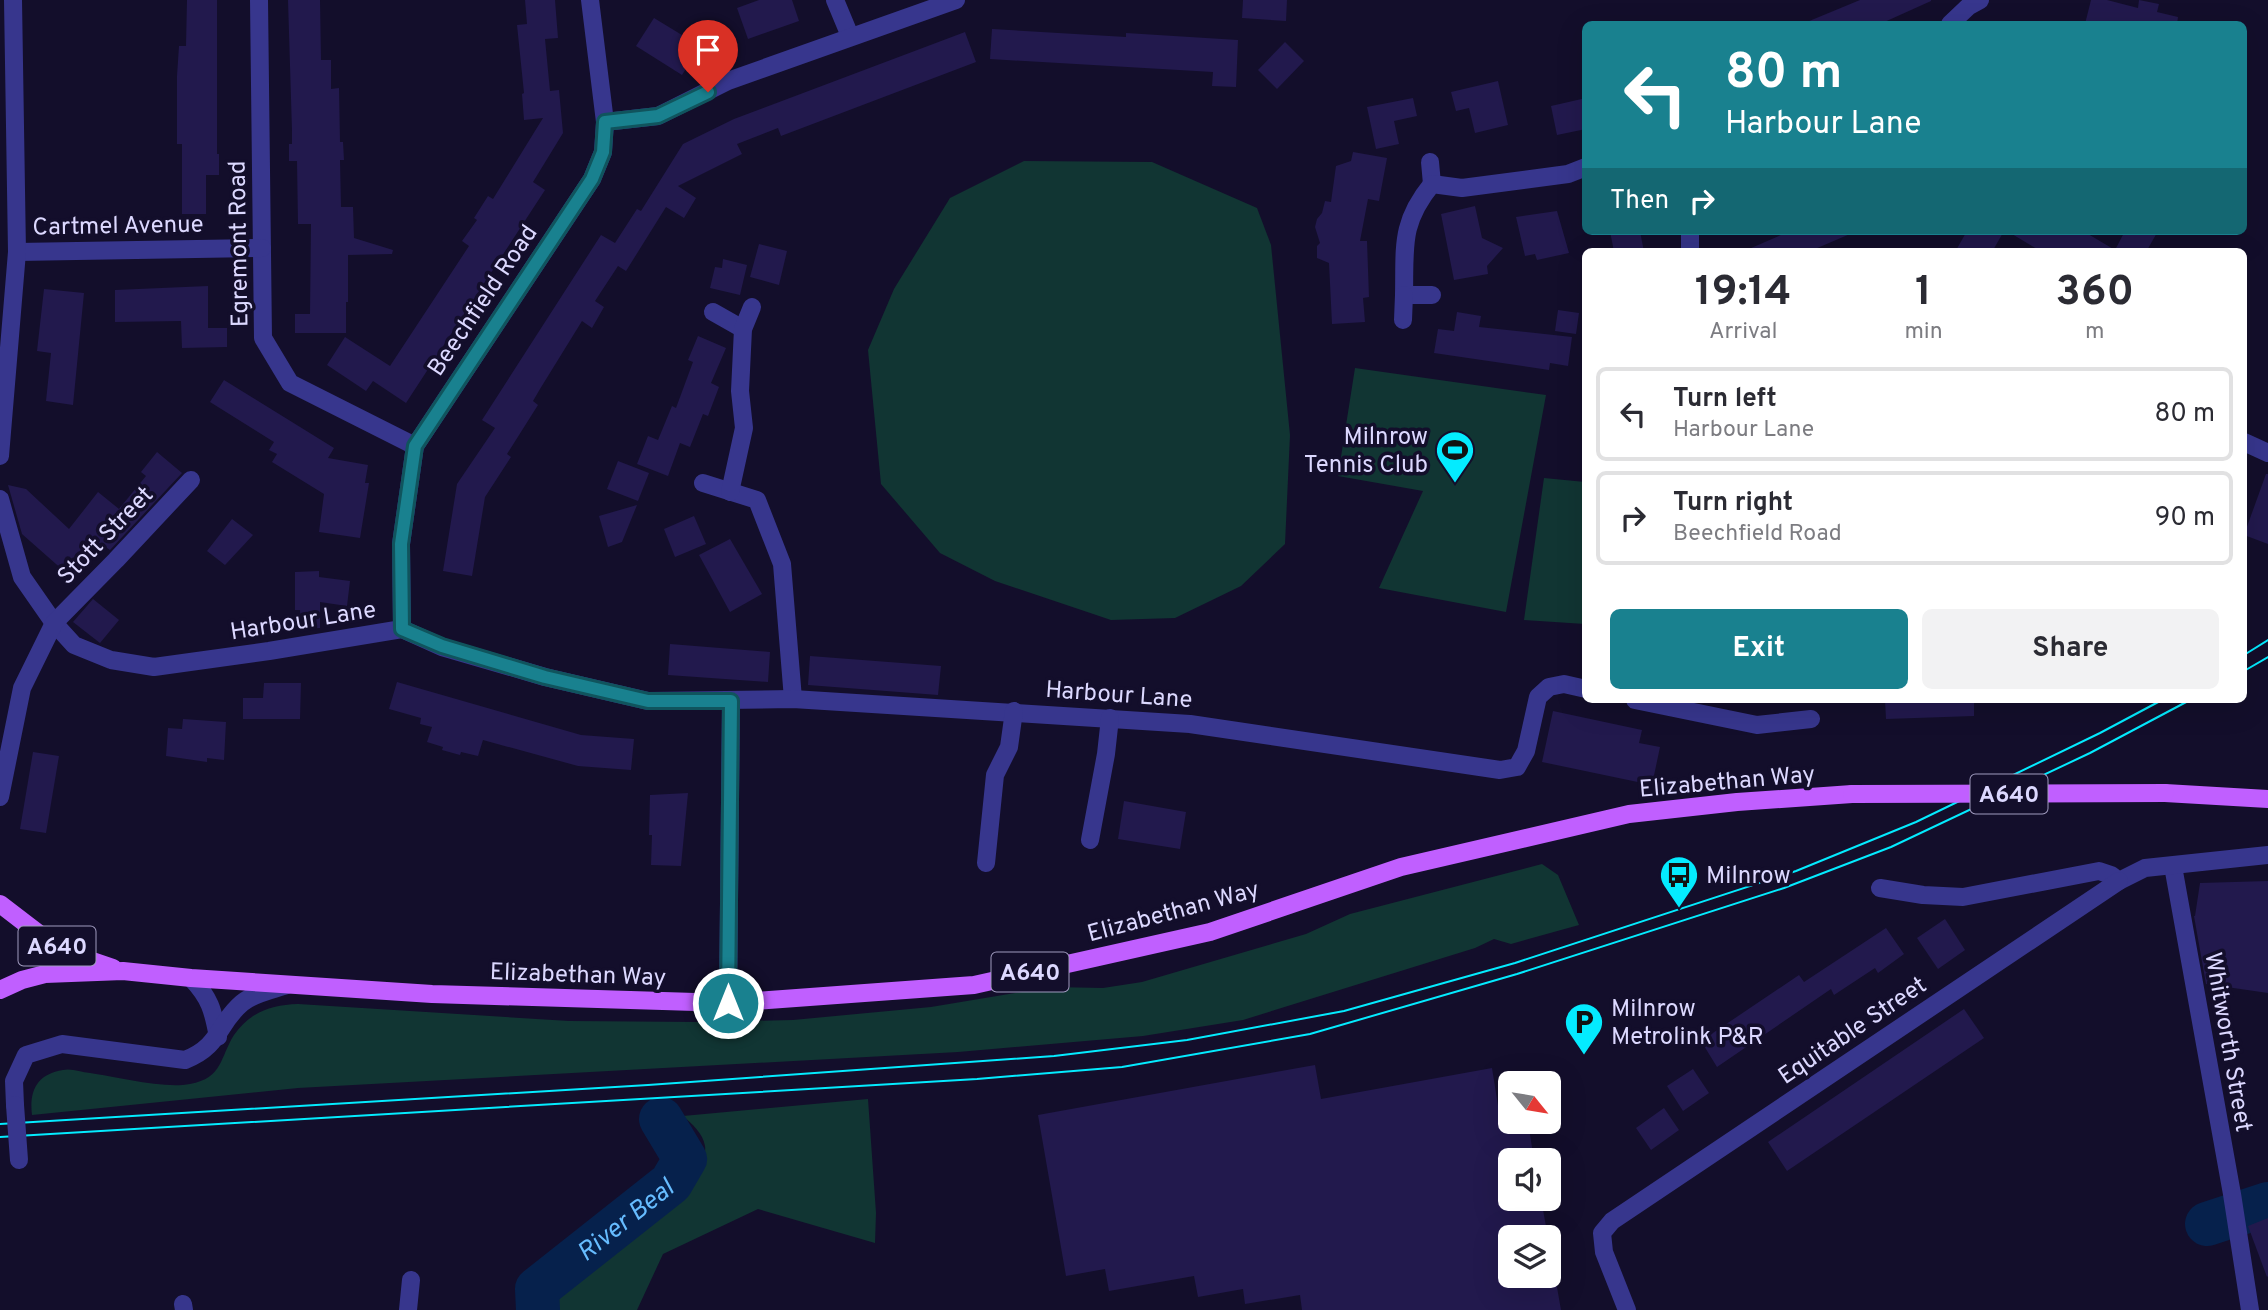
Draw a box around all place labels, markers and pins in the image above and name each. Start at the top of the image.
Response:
pin [678,20,738,92]
place label: Milnrow Tennis Club [1304,423,1428,481]
sports icon: Milnrow Tennis Club [1434,429,1476,484]
bus stop icon: Milnrow [1658,854,1700,909]
place label: Milnrow [1706,862,1791,892]
place label: Milnrow Metrolink P&R [1611,995,1764,1053]
parking icon: Milnrow Metrolink P&R [1563,1001,1605,1056]

